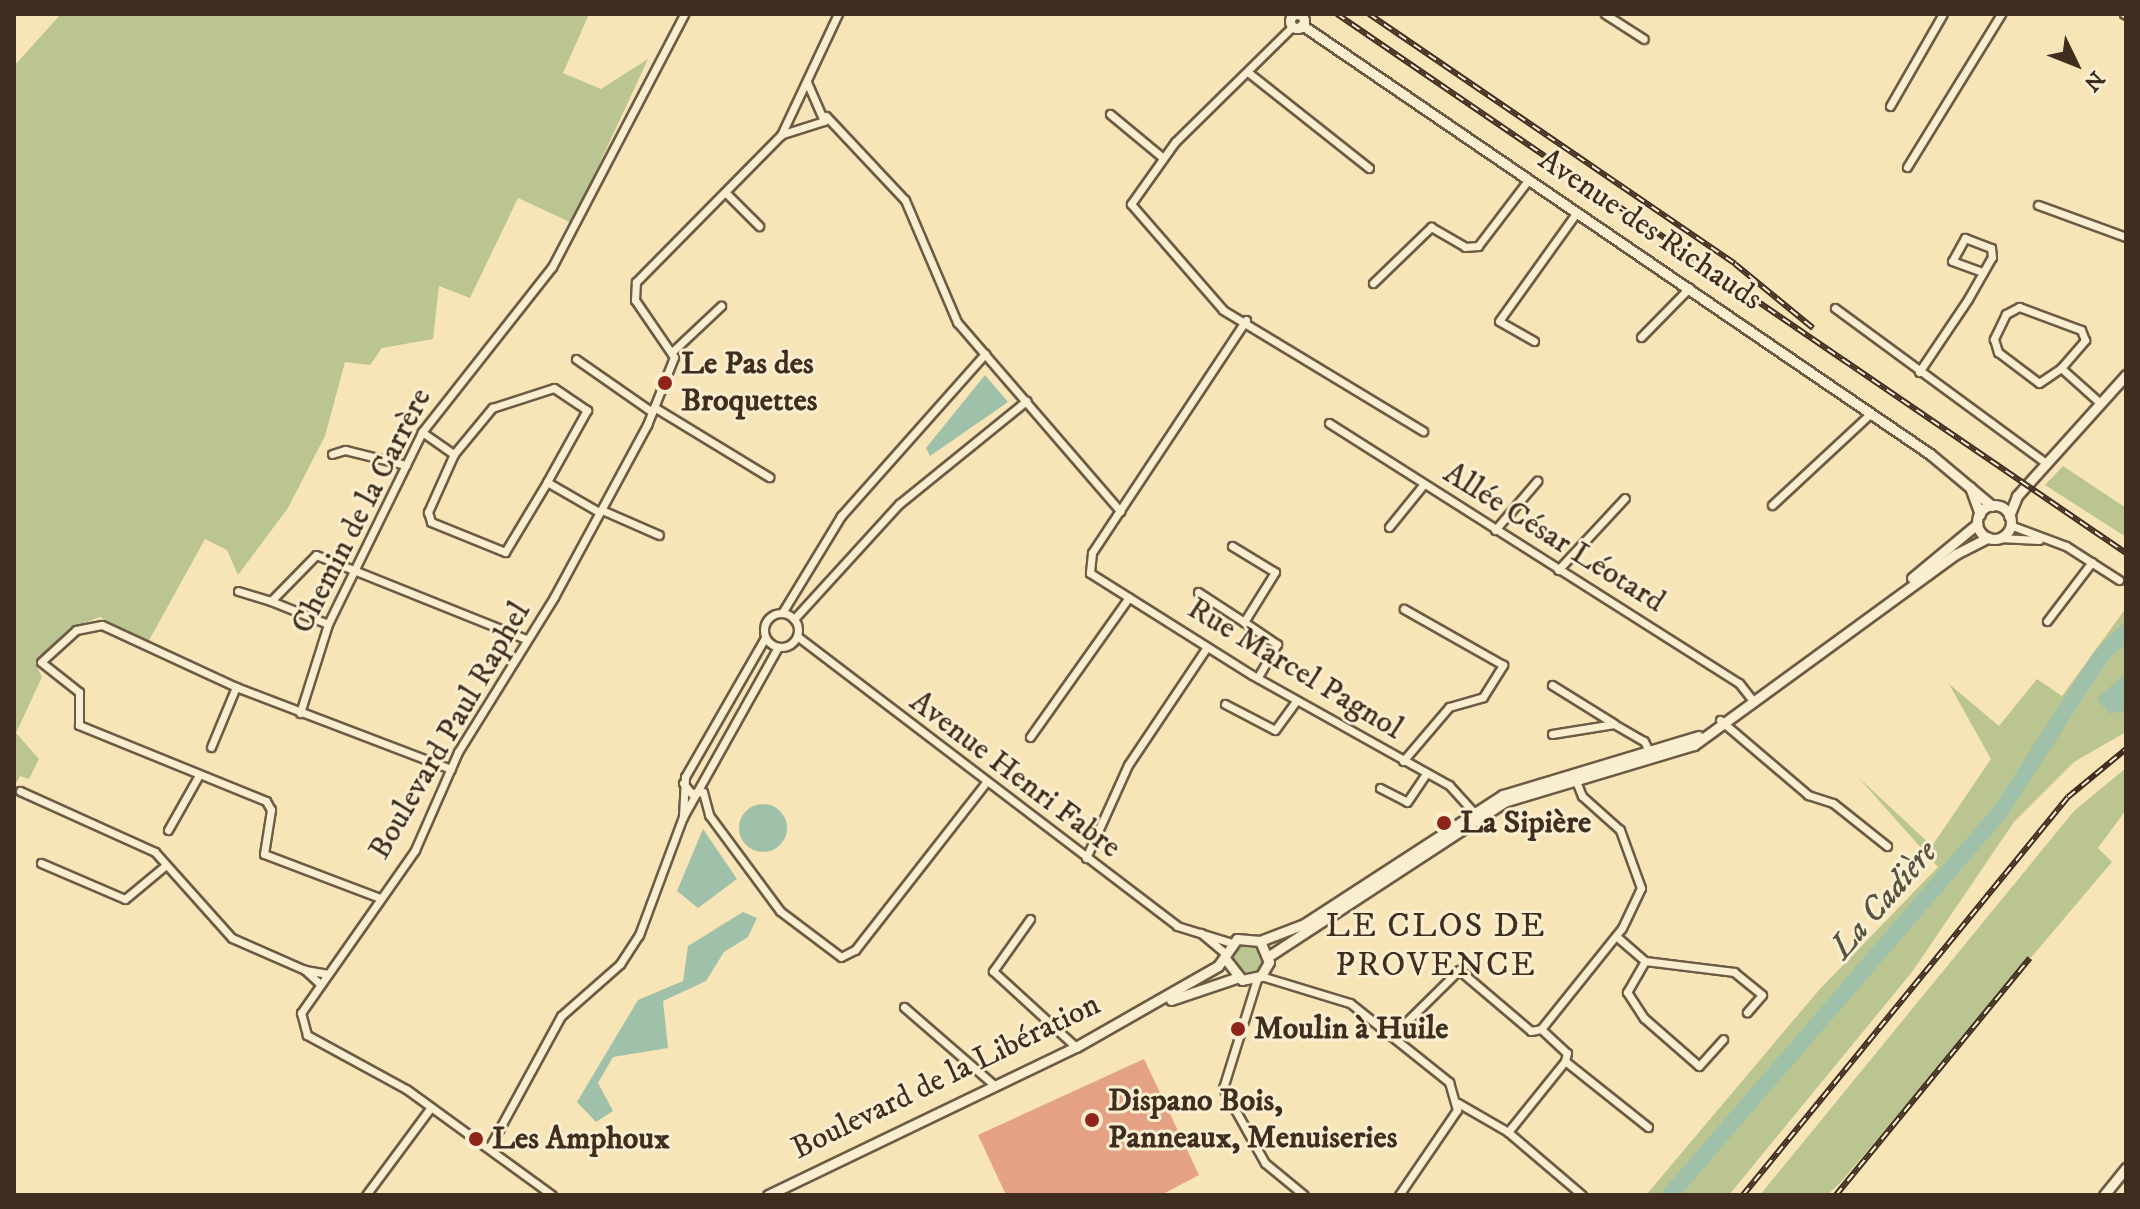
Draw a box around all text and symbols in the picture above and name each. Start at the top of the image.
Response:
north arrow [2036,24,2116,104]
text: N [2078,65,2110,97]
street label: Avenue des Richauds [1531,141,1769,319]
place label: Le Pas des Broquettes [681,346,818,421]
marker: Le Pas des Broquettes [656,374,674,392]
street label: Chemin de la Carrère [284,382,440,640]
street label: Allée César Léotard [1436,454,1672,622]
street label: Rue Marcel Pagnol [1180,590,1410,748]
street label: Boulevard Paul Raphel [361,596,539,866]
street label: Avenue Henri Fabre [902,683,1128,867]
place label: La Sipière [1460,804,1591,842]
marker: La Sipière [1435,814,1453,832]
water label: La Cadière [1822,833,1946,967]
district label: LE CLOS DE PROVENCE [1325,906,1547,986]
street label: Boulevard de la Libération [786,986,1106,1168]
place label: Moulin à Huile [1254,1010,1448,1048]
marker: Moulin à Huile [1229,1020,1247,1038]
place label: Dispano Bois, Panneaux, Menuiseries [1108,1083,1397,1158]
marker: Dispano Bois, Panneaux, Menuiseries [1083,1111,1101,1129]
place label: Les Amphoux [492,1120,670,1158]
marker: Les Amphoux [467,1130,485,1148]

